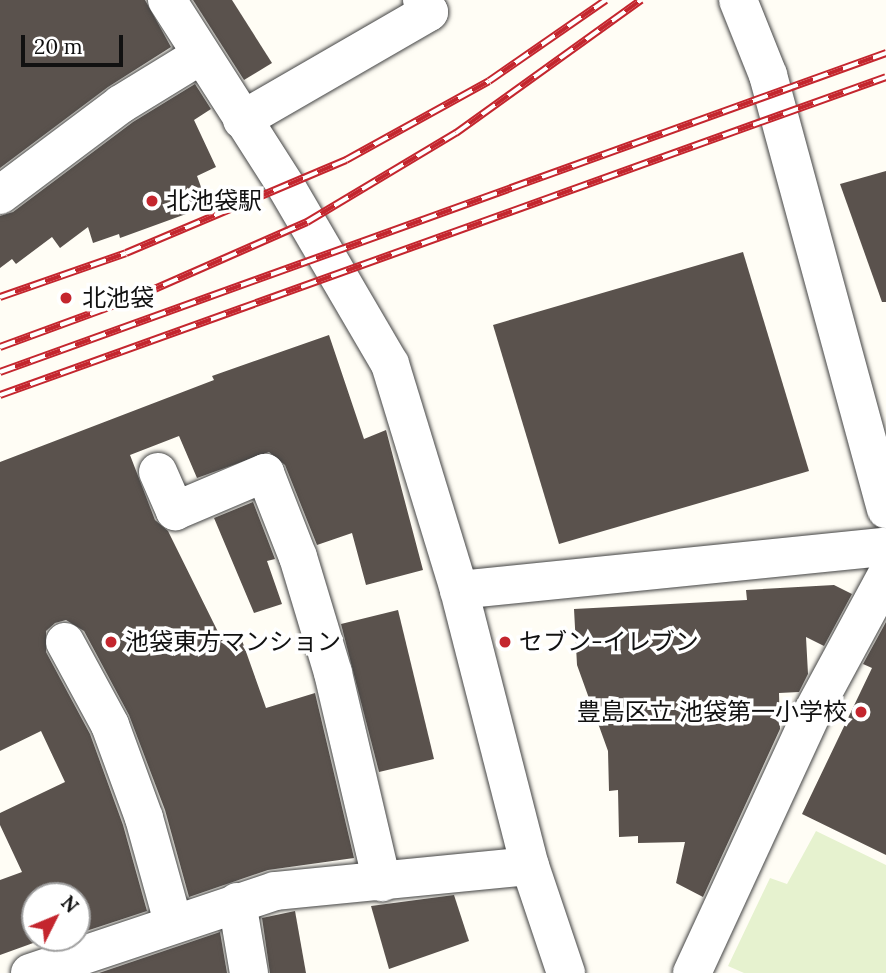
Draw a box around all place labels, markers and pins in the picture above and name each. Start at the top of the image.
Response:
place label: 北池袋駅 [166,187,262,215]
marker: 北池袋駅 [144,193,160,209]
place label: 北池袋 [82,284,154,312]
marker: 北池袋 [56,288,76,308]
place label: 池袋東方マンション [125,628,341,656]
place label: セブン-イレブン [519,628,699,656]
marker: 池袋東方マンション [103,634,119,650]
marker: セブン-イレブン [497,634,513,650]
place label: 豊島区立 池袋第一小学校 [577,698,847,726]
marker: 豊島区立 池袋第一小学校 [853,704,869,720]

